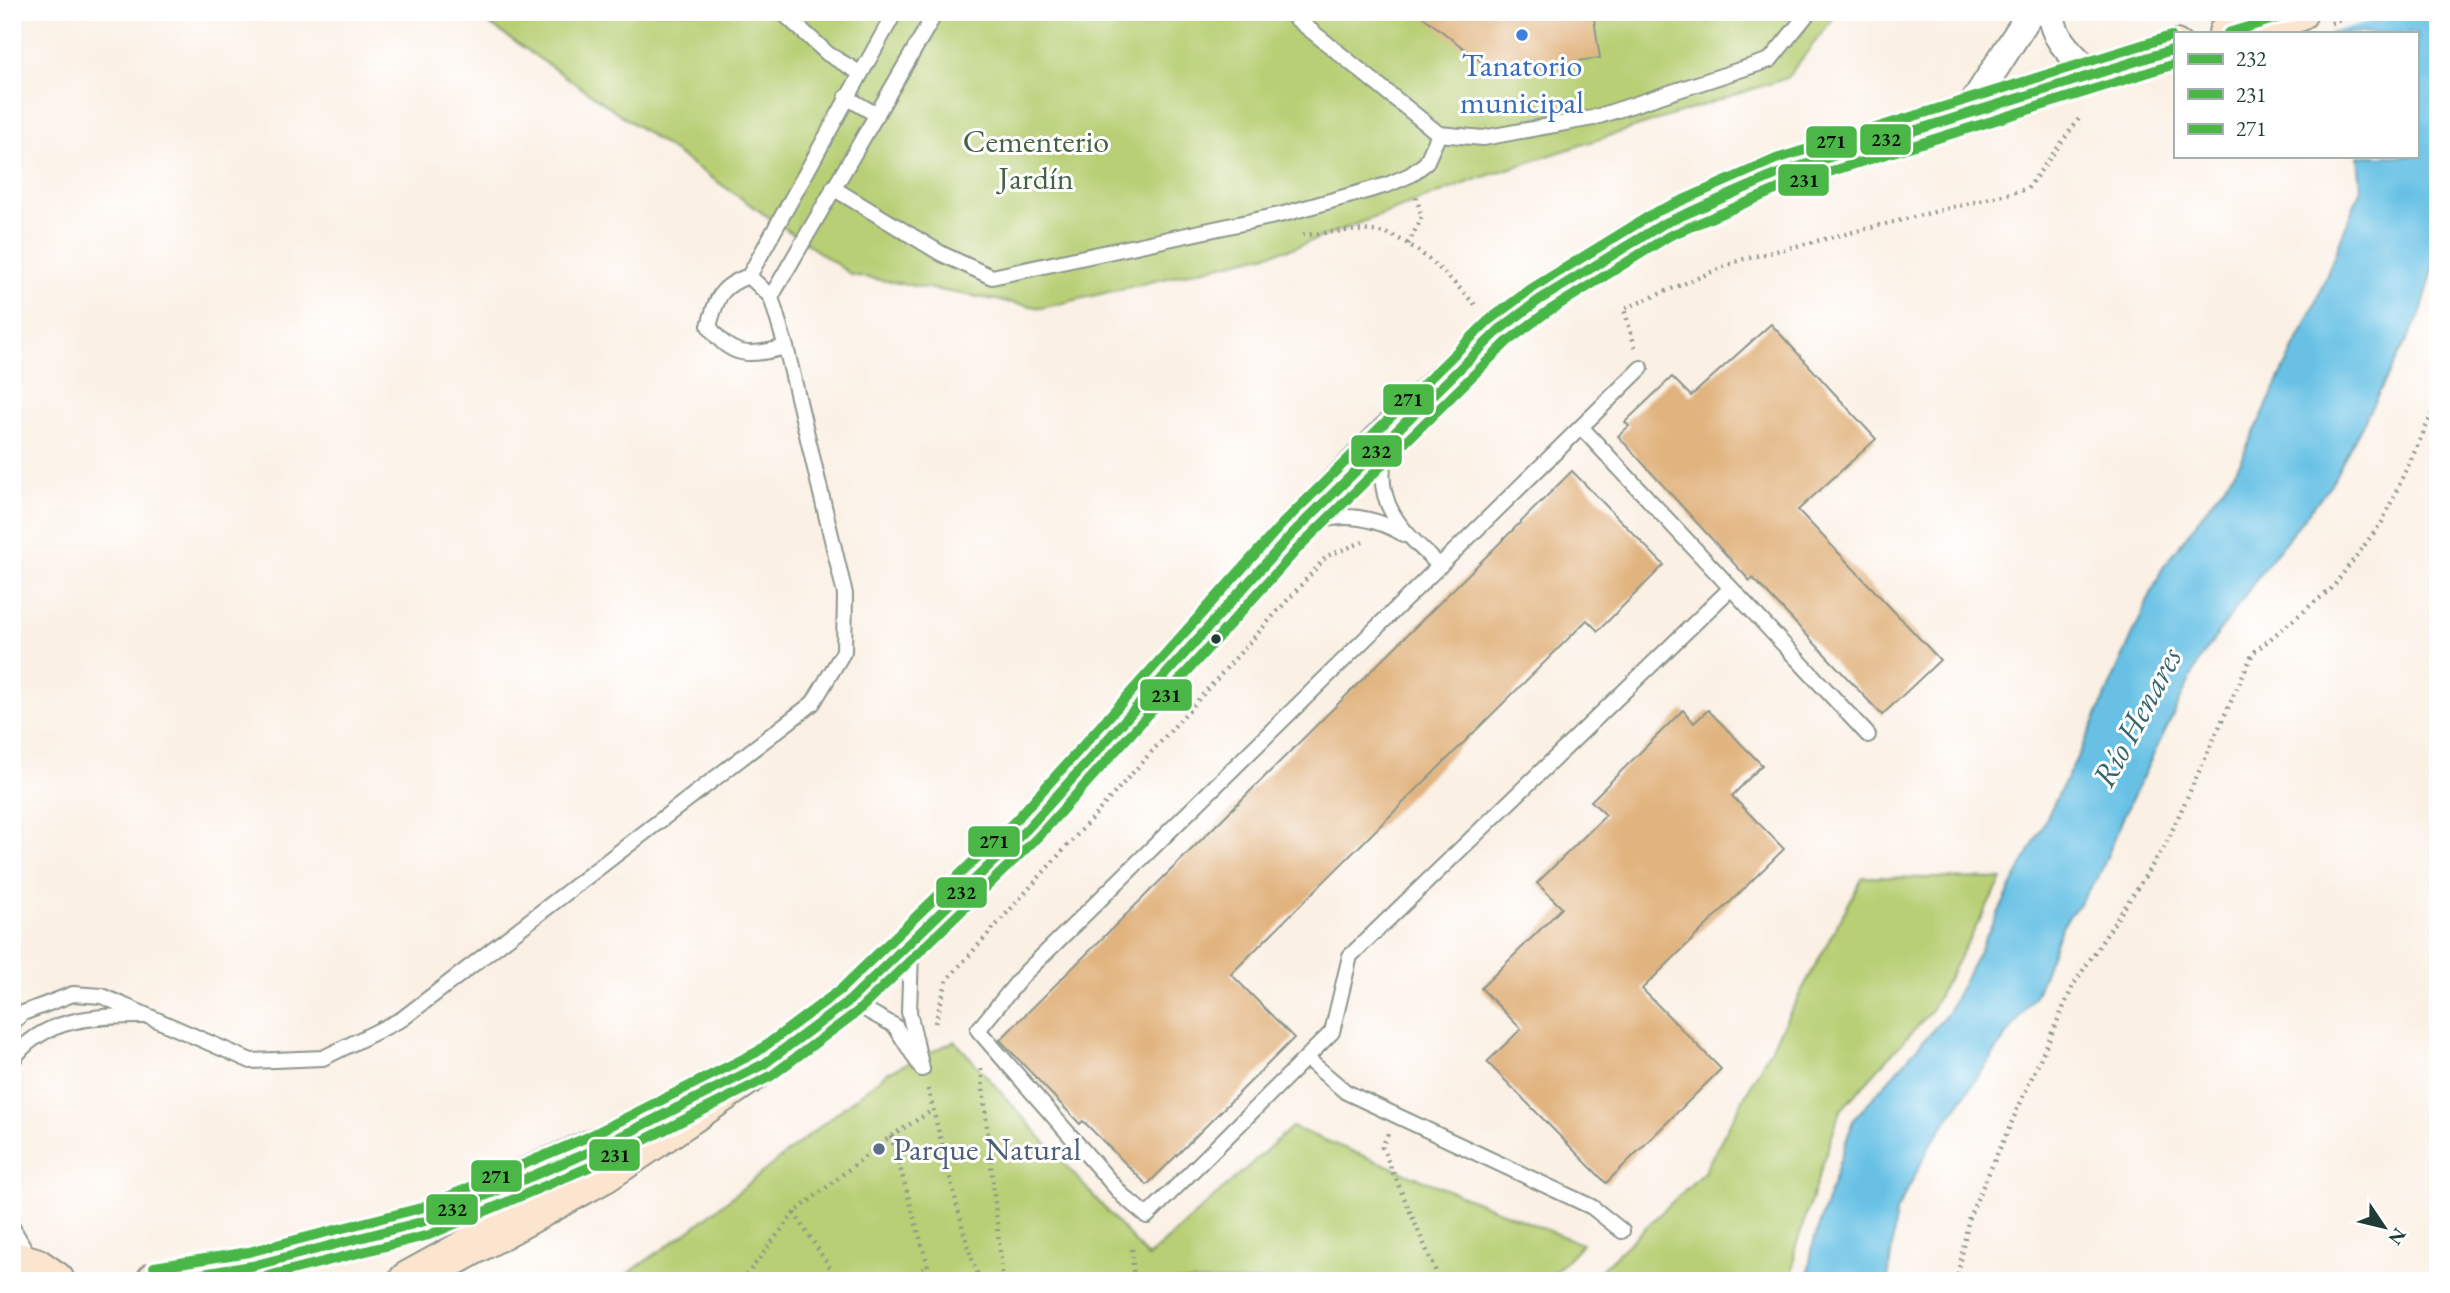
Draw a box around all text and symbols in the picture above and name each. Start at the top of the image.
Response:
marker: Tanatorio municipal [1514,27,1530,43]
legend [2174,32,2418,158]
place label: Tanatorio municipal [1460,44,1584,123]
text: 232 [2236,45,2266,72]
text: 231 [2236,81,2266,108]
text: 271 [2236,115,2266,142]
park label: Cementerio Jardín [963,120,1109,199]
line badge: 232 [1859,123,1912,156]
line badge: 271 [1805,125,1858,159]
text: 232 [1871,127,1901,152]
text: 271 [1816,129,1846,154]
line badge: 231 [1777,163,1830,197]
text: 231 [1789,168,1819,193]
line badge: 271 [1382,383,1435,416]
text: 271 [1393,387,1423,412]
line badge: 232 [1350,434,1403,468]
text: 232 [1361,439,1391,464]
unlabelled marker [1209,632,1223,646]
water label: Río Henares [2082,639,2192,795]
line badge: 231 [1139,678,1193,712]
text: 231 [1151,683,1181,708]
line badge: 271 [967,825,1021,858]
text: 271 [979,829,1009,854]
line badge: 232 [935,876,988,909]
text: 232 [946,880,976,905]
place label: Parque Natural [893,1128,1081,1170]
line badge: 231 [588,1138,641,1172]
marker: Parque Natural [871,1141,887,1157]
text: 231 [600,1143,630,1168]
line badge: 271 [470,1159,523,1193]
text: 271 [481,1164,511,1189]
north arrow [2348,1192,2418,1262]
line badge: 232 [425,1193,479,1226]
text: 232 [437,1197,467,1222]
text: N [2383,1223,2412,1250]

